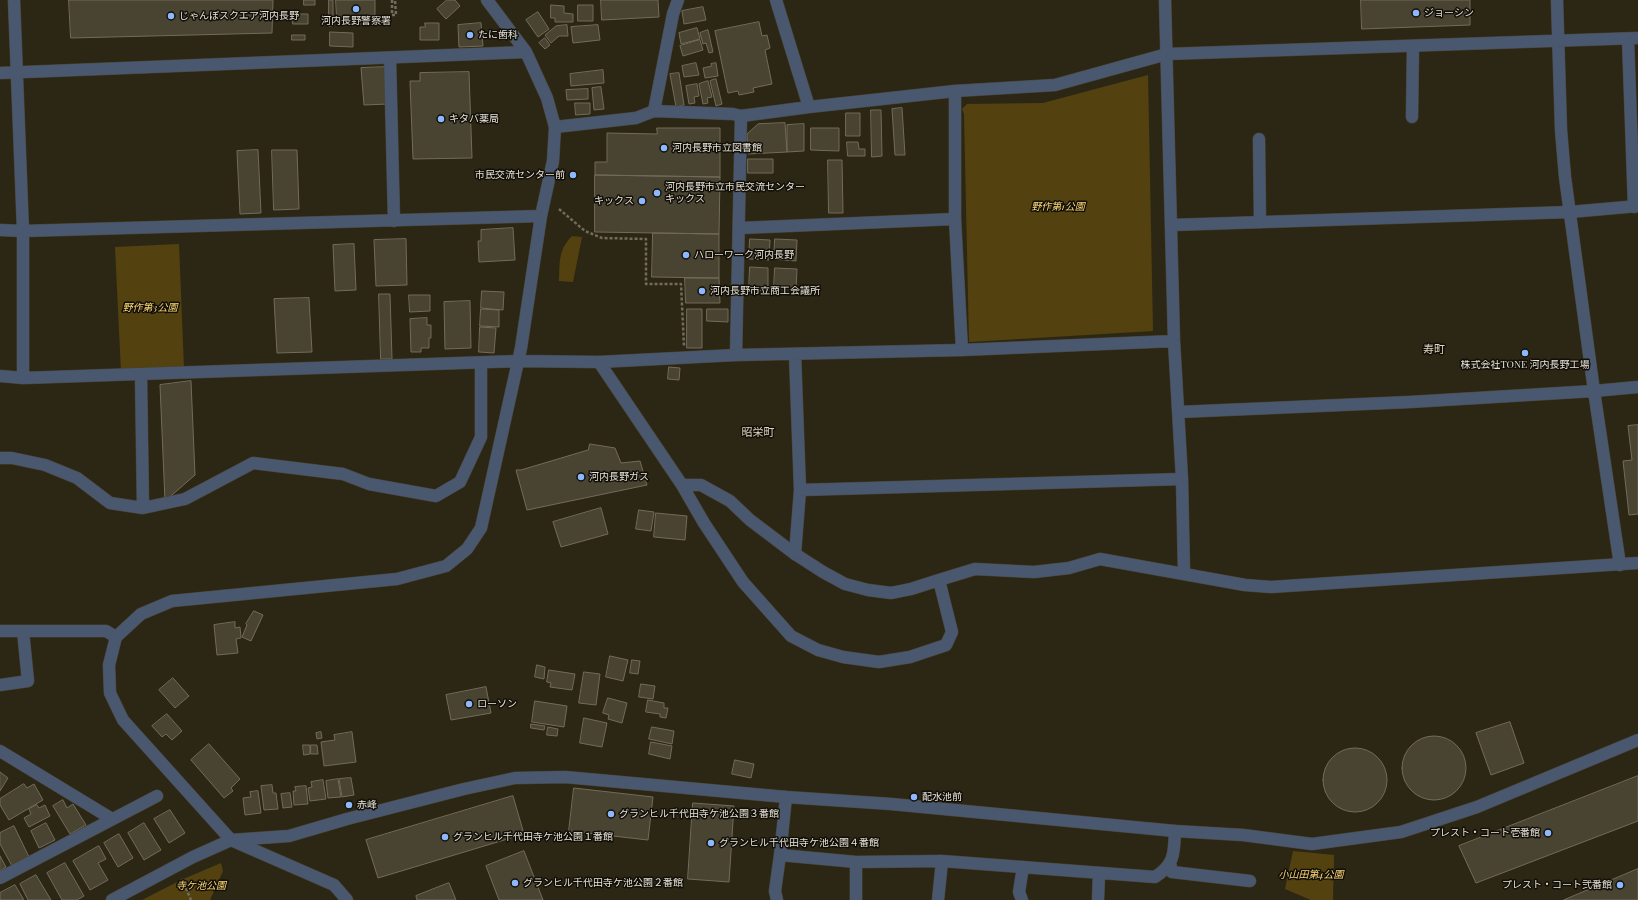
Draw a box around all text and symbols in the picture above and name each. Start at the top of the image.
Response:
marker: 河内長野警察署 [351,4,361,14]
place label: ジョーシン [1424,7,1474,19]
marker: ジョーシン [1411,8,1421,18]
place label: じゃんぼスクエア河内長野 [179,10,299,22]
marker: じゃんぼスクエア河内長野 [166,11,176,21]
place label: 河内長野警察署 [321,15,391,27]
place label: たに歯科 [478,29,518,41]
marker: たに歯科 [465,30,475,40]
place label: キタバ薬局 [449,113,499,125]
marker: キタバ薬局 [436,114,446,124]
place label: 河内長野市立図書館 [672,142,762,154]
marker: 河内長野市立図書館 [659,143,669,153]
place label: 市民交流センター前 [475,169,565,181]
marker: 市民交流センター前 [568,170,578,180]
place label: 河内長野市立市民交流センター キックス [665,181,805,204]
marker: 河内長野市立市民交流センター キックス [652,188,662,198]
place label: キックス [594,195,634,207]
marker: キックス [637,196,647,206]
park label: 野作第1公園 [1031,201,1085,213]
place label: ハローワーク河内長野 [694,249,794,261]
marker: ハローワーク河内長野 [681,250,691,260]
place label: 河内長野市立商工会議所 [710,285,820,297]
marker: 河内長野市立商工会議所 [697,286,707,296]
park label: 野作第3公園 [123,302,177,314]
district label: 寿町 [1423,343,1445,357]
marker: 株式会社TONE 河内長野工場 [1520,348,1530,358]
place label: 株式会社TONE 河内長野工場 [1460,359,1590,371]
district label: 昭栄町 [742,426,774,440]
place label: 河内長野ガス [589,471,649,483]
marker: 河内長野ガス [576,472,586,482]
place label: ローソン [477,698,517,710]
marker: ローソン [464,699,474,709]
place label: 配水池前 [922,791,962,803]
marker: 配水池前 [909,792,919,802]
place label: 赤峰 [357,799,377,811]
marker: 赤峰 [344,800,354,810]
place label: グランヒル千代田寺ケ池公園３番館 [619,808,779,820]
marker: グランヒル千代田寺ケ池公園３番館 [606,809,616,819]
place label: プレスト・コート壱番館 [1430,827,1540,839]
marker: プレスト・コート壱番館 [1543,828,1553,838]
place label: グランヒル千代田寺ケ池公園１番館 [453,831,613,843]
marker: グランヒル千代田寺ケ池公園１番館 [440,832,450,842]
place label: グランヒル千代田寺ケ池公園４番館 [719,837,879,849]
marker: グランヒル千代田寺ケ池公園４番館 [706,838,716,848]
park label: 小山田第4公園 [1278,869,1344,881]
place label: グランヒル千代田寺ケ池公園２番館 [523,877,683,889]
marker: グランヒル千代田寺ケ池公園２番館 [510,878,520,888]
place label: プレスト・コート弐番館 [1502,879,1612,891]
park label: 寺ケ池公園 [176,880,226,892]
marker: プレスト・コート弐番館 [1615,880,1625,890]

